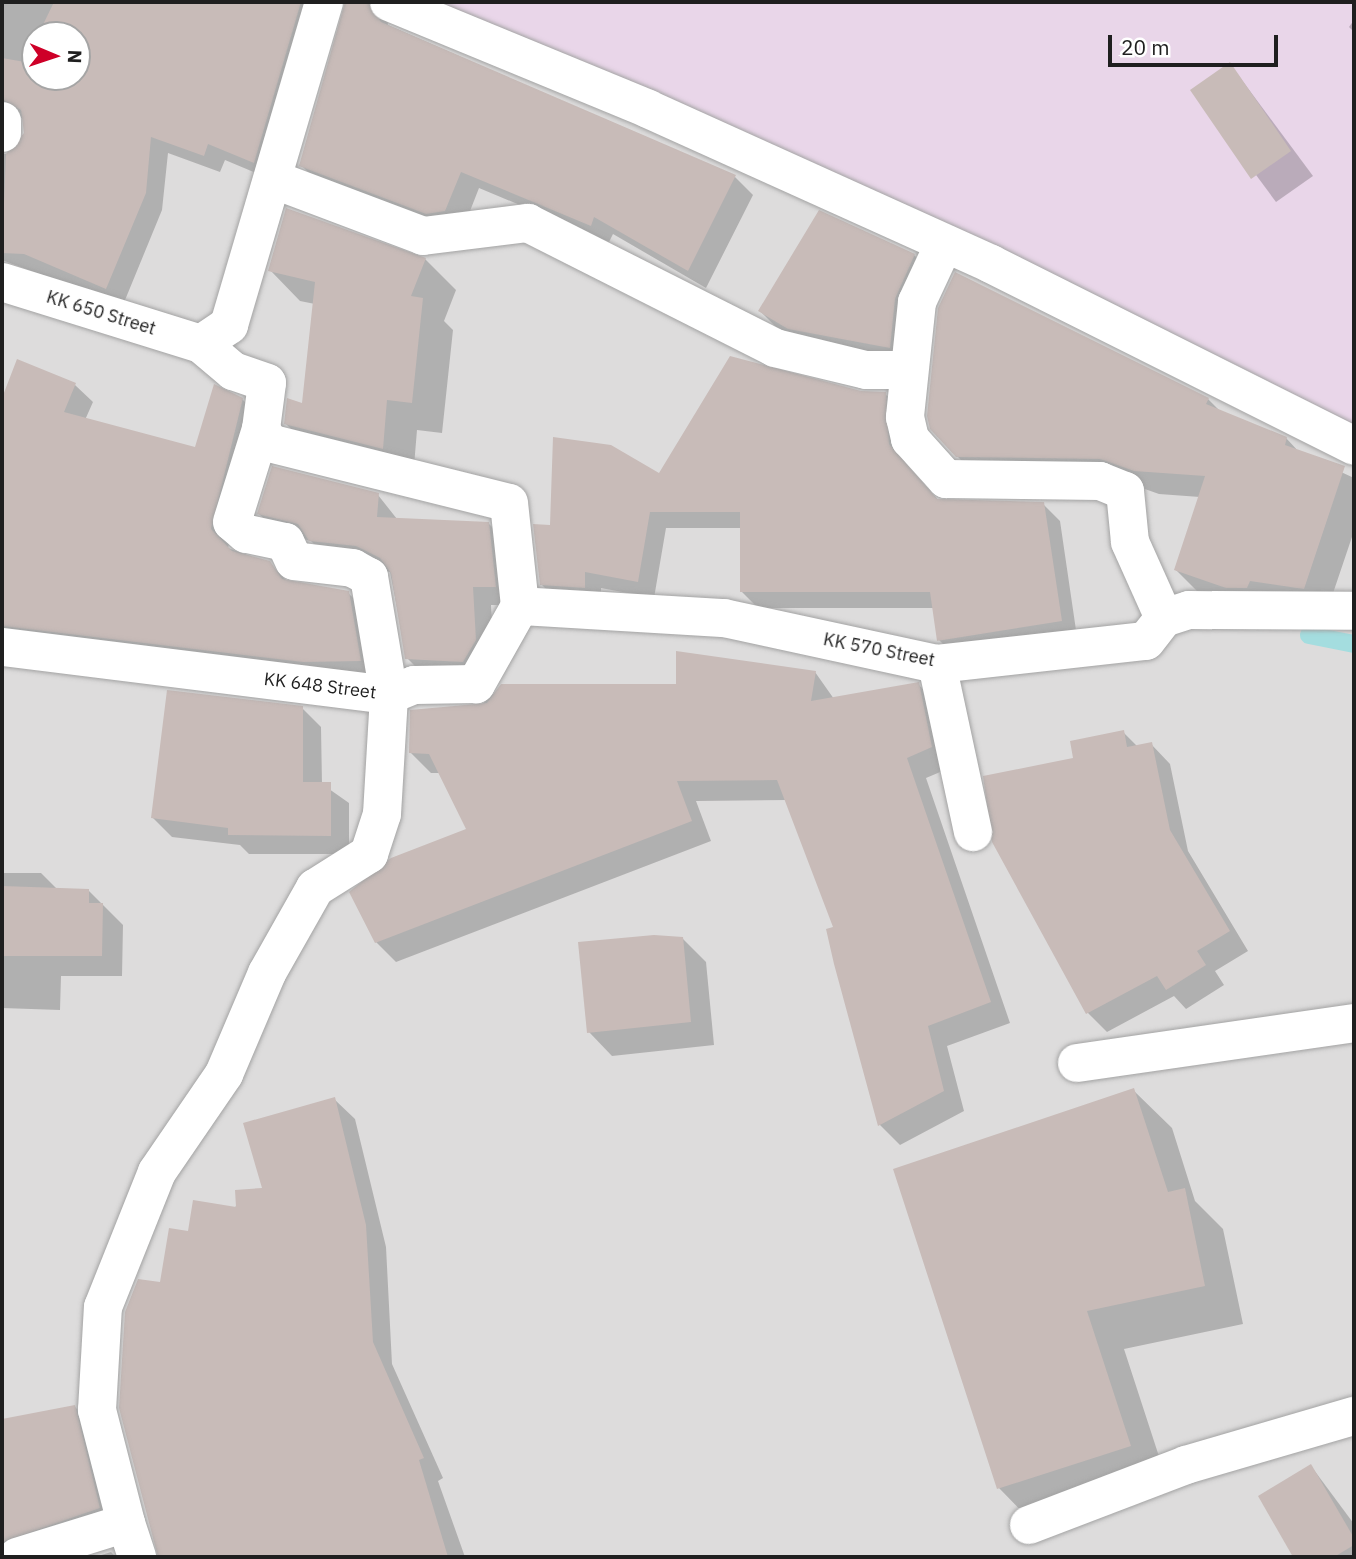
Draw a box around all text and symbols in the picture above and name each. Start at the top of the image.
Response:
north arrow [21,21,91,91]
scale bar [1111,21,1281,65]
text: 20 m [1121,33,1170,61]
text: N [63,49,87,64]
street label: KK 650 Street [44,286,158,340]
street label: KK 570 Street [821,629,937,671]
street label: KK 648 Street [263,668,377,704]

